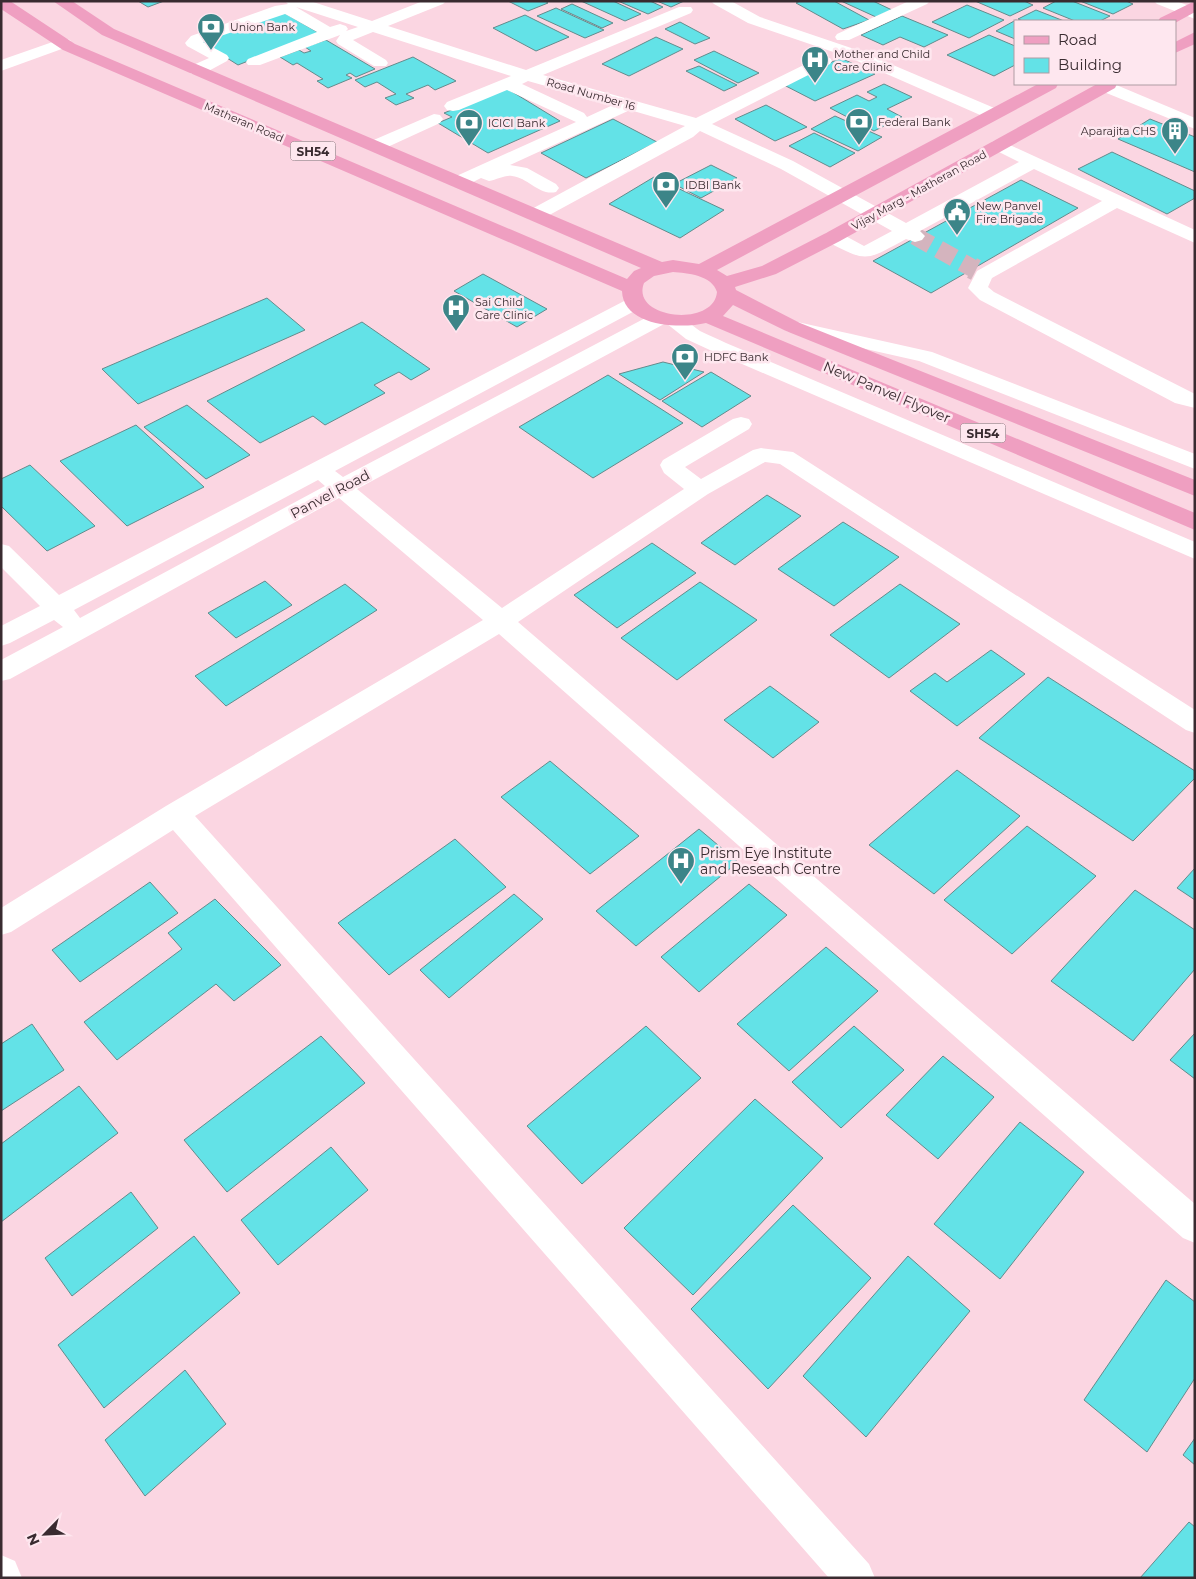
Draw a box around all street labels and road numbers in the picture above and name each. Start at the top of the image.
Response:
street label: Road Number 16 [545,75,637,113]
street label: Matheran Road [202,99,286,145]
road number: SH54 [290,142,336,160]
street label: Vijay Marg - Matheran Road [849,147,989,233]
street label: New Panvel Flyover [821,357,954,427]
road number: SH54 [960,423,1006,442]
street label: Panvel Road [287,466,373,522]

